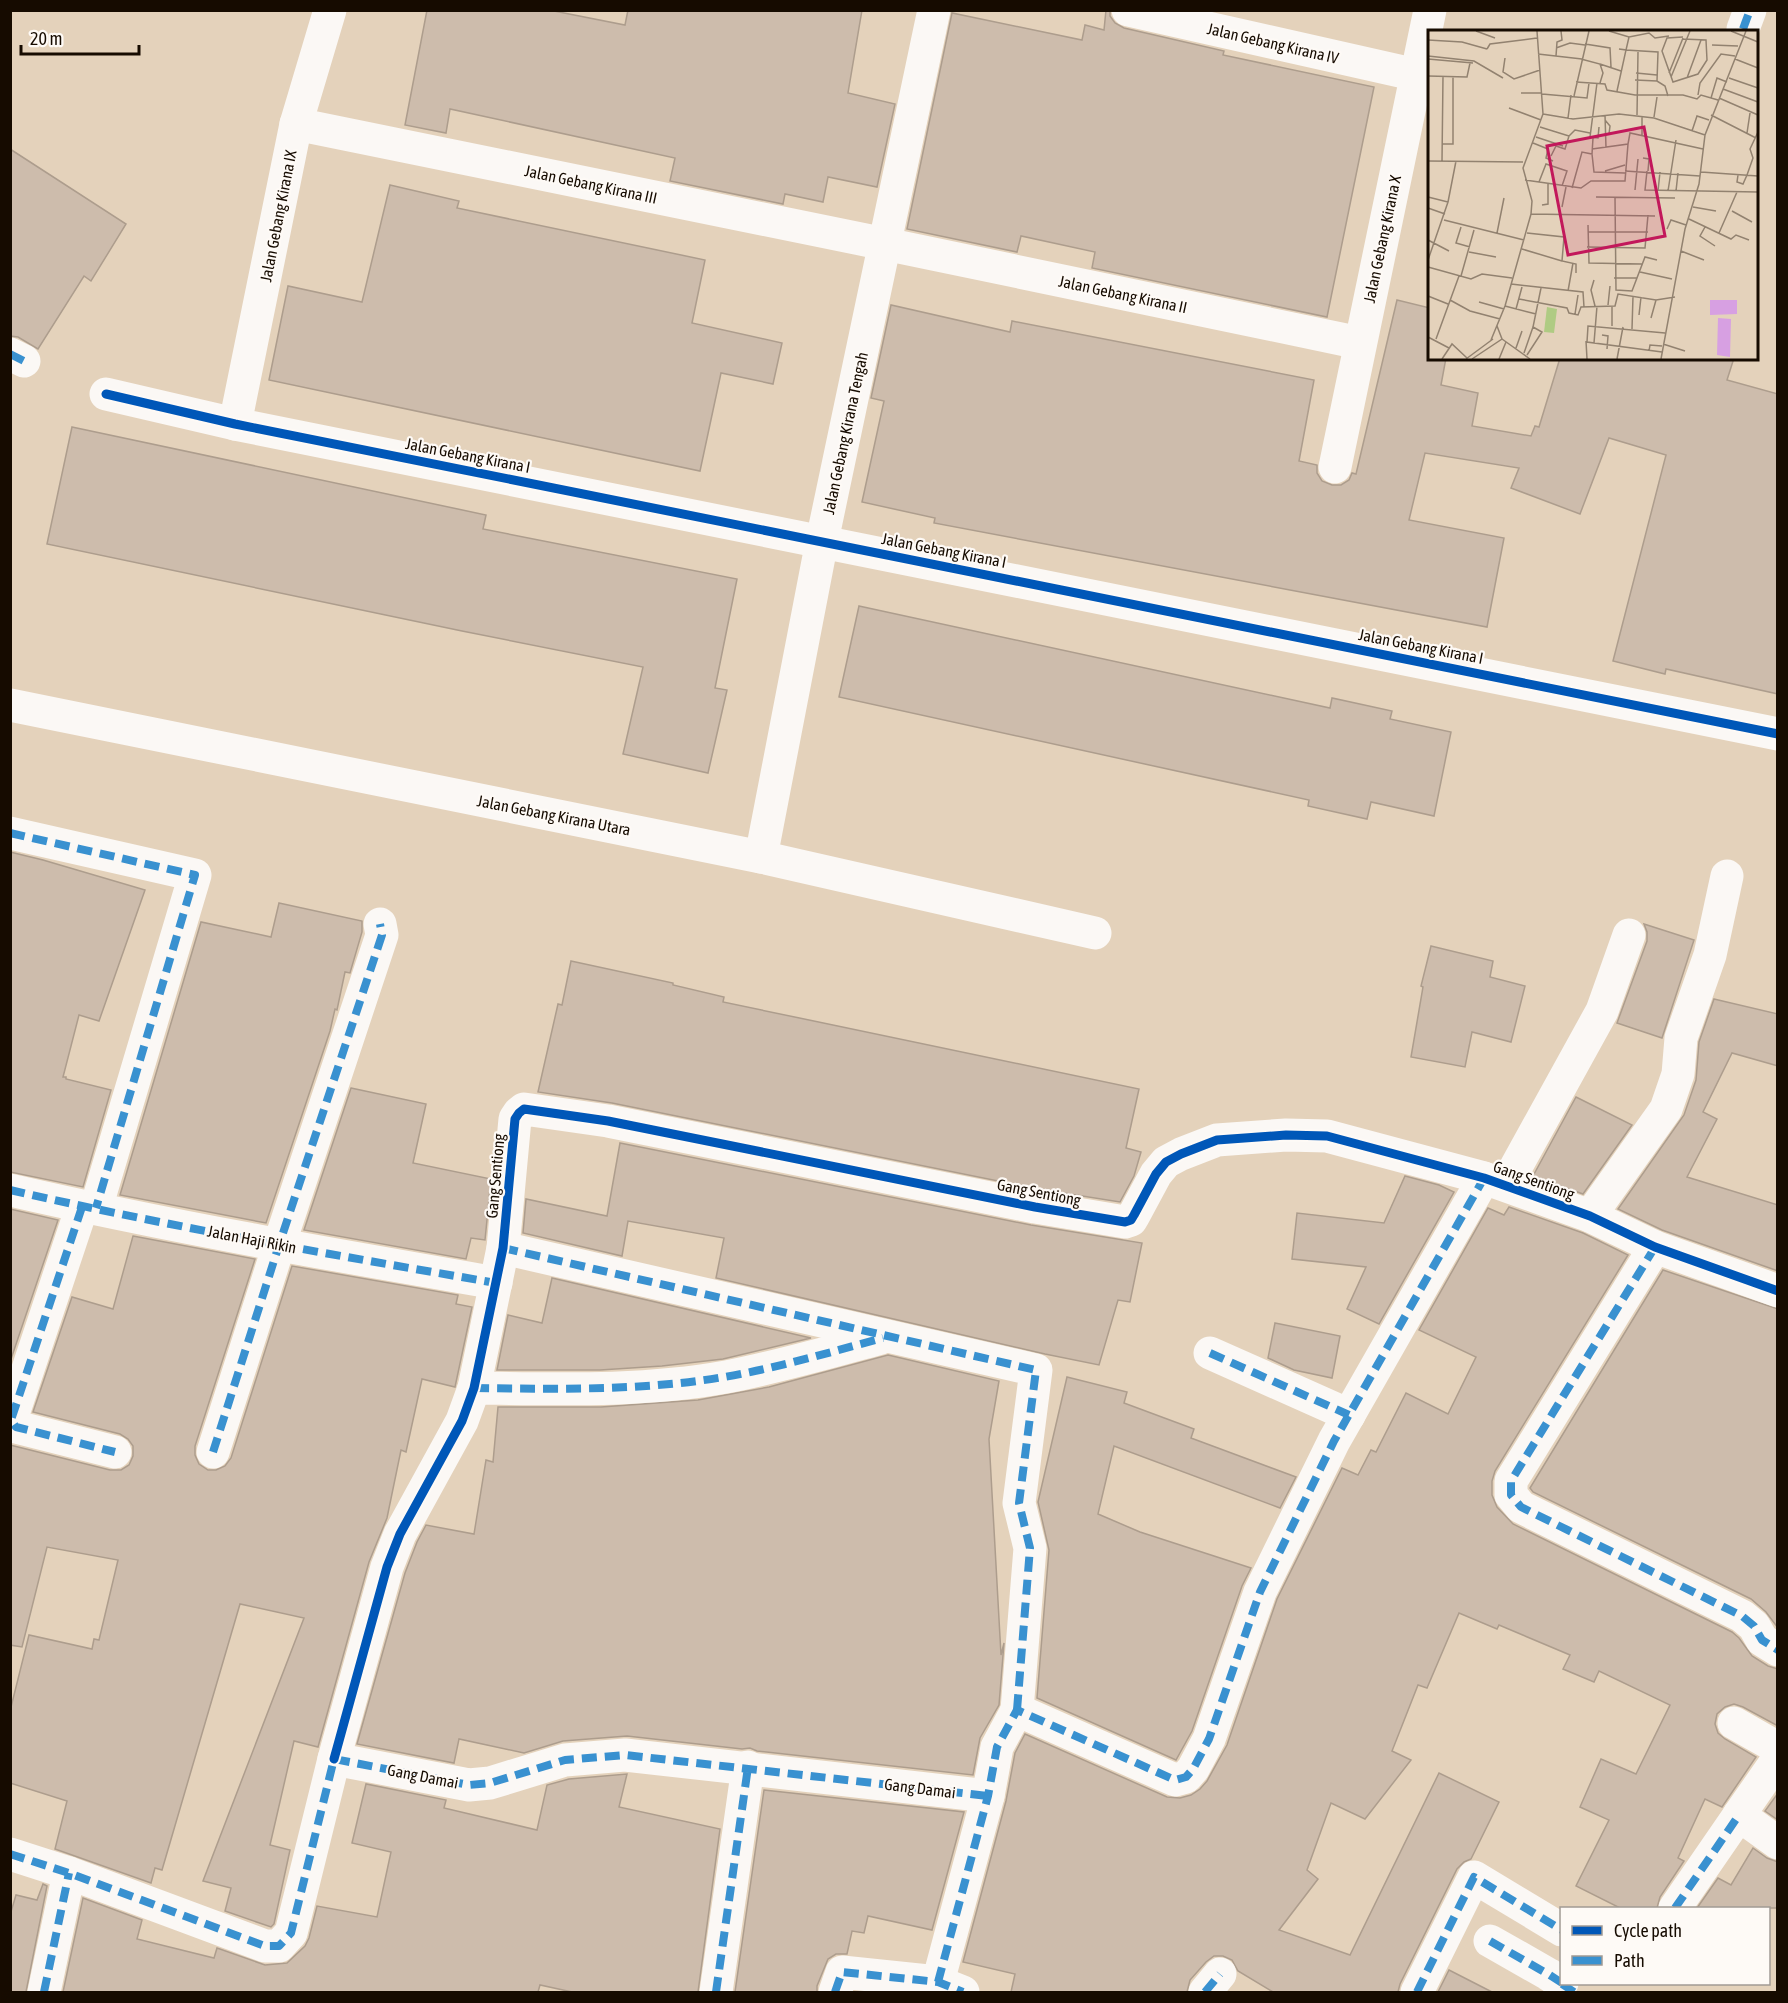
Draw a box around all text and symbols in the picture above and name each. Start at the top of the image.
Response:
scale bar [21,18,140,56]
street label: Jalan Gebang Kirana IV [1205,19,1341,68]
text: 20 m [30,28,62,49]
inset map [1428,30,1758,360]
street label: Jalan Gebang Kirana IX [256,148,301,284]
street label: Jalan Gebang Kirana III [523,161,659,208]
street label: Jalan Gebang Kirana X [1360,173,1405,305]
street label: Jalan Gebang Kirana II [1057,272,1189,317]
street label: Jalan Gebang Kirana Tengah [819,350,872,516]
street label: Jalan Gebang Kirana I [404,434,532,477]
street label: Jalan Gebang Kirana I [880,529,1008,572]
street label: Jalan Gebang Kirana I [1357,625,1485,668]
street label: Jalan Gebang Kirana Utara [476,791,632,840]
street label: Gang Sentiong [482,1133,509,1219]
street label: Gang Sentiong [1491,1157,1577,1204]
street label: Gang Sentiong [995,1175,1083,1210]
street label: Jalan Haji Rikin [206,1222,298,1257]
street label: Gang Damai [386,1760,460,1793]
street label: Gang Damai [883,1775,957,1802]
legend [1560,1907,1770,1985]
text: Cycle path [1614,1920,1682,1941]
text: Path [1614,1950,1645,1971]

